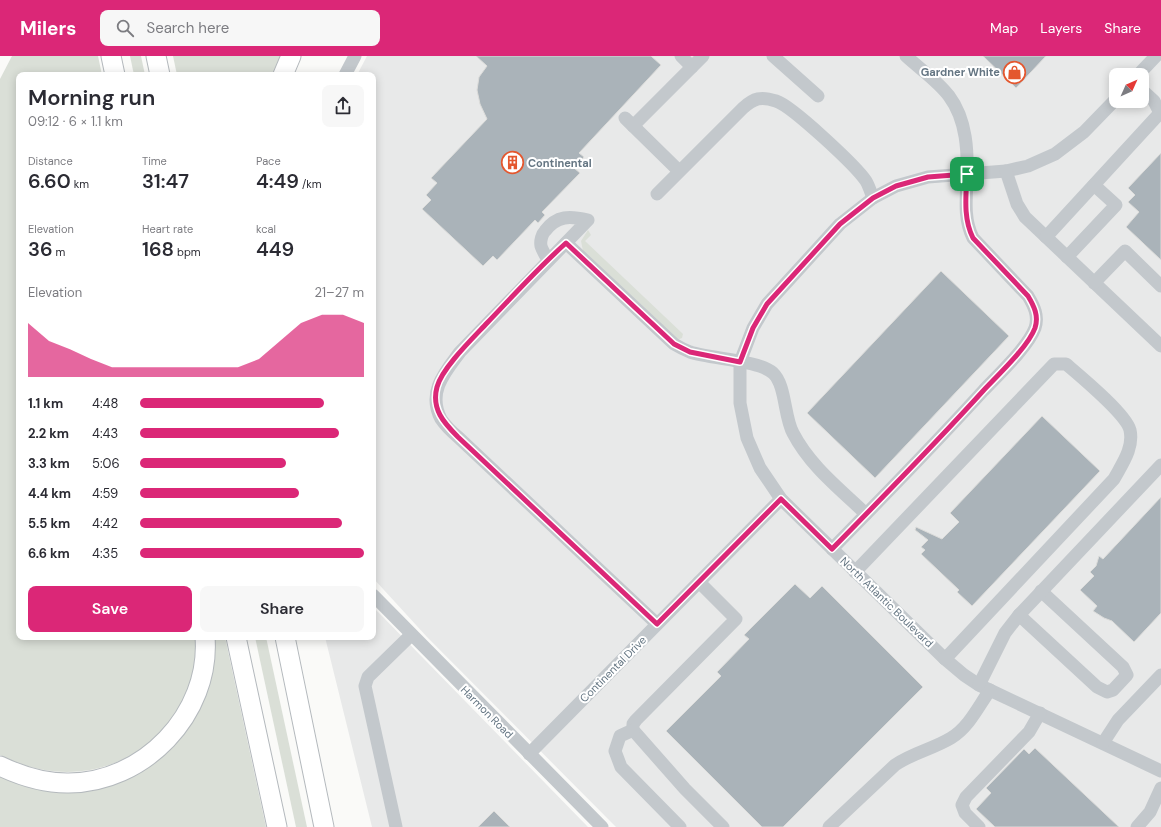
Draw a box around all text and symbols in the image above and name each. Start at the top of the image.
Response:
search box [100,10,380,46]
text: Milers [20,16,76,41]
icon: search [114,17,136,39]
text: Search here [146,18,229,38]
text: Map [990,19,1018,37]
text: Layers [1040,19,1082,37]
text: Share [1104,19,1141,37]
shop icon: Gardner White [1002,59,1028,85]
place label: Gardner White [921,65,1000,79]
north arrow [1109,68,1149,108]
map controls [1109,68,1149,108]
text: Morning run [28,83,155,112]
button: share [322,85,364,127]
text: 09:12 · 6 × 1.1 km [28,113,123,130]
building icon: Continental [499,150,525,176]
text: Distance [28,154,73,168]
text: Time [142,154,167,168]
text: Pace [256,154,281,168]
place label: Continental [528,156,592,170]
pin [950,157,984,191]
icon: arrive [956,163,978,185]
text: 6.60 [28,168,71,194]
text: 31:47 [142,168,189,194]
text: 4:49 [256,168,299,194]
text: km [71,177,89,191]
text: /km [299,177,322,191]
text: Elevation [28,222,74,236]
text: Heart rate [142,222,193,236]
text: kcal [256,222,276,236]
text: 36 [28,236,53,262]
text: 168 [142,236,174,262]
text: 449 [256,236,294,262]
text: m [53,245,65,259]
text: bpm [174,245,201,259]
text: Elevation [28,284,82,301]
text: 21–27 m [315,284,364,301]
text: 1.1 km [28,395,63,412]
text: 4:48 [92,395,118,412]
text: 2.2 km [28,425,69,442]
text: 4:43 [92,425,118,442]
text: 3.3 km [28,455,70,472]
text: 5:06 [92,455,120,472]
text: 4.4 km [28,485,71,502]
text: 4:59 [92,485,118,502]
text: 5.5 km [28,515,70,532]
text: 4:42 [92,515,118,532]
text: 6.6 km [28,545,70,562]
text: 4:35 [92,545,118,562]
street label: North Atlantic Boulevard [838,554,937,650]
button: Save [28,586,192,632]
button: Share [200,586,364,632]
street label: Continental Drive [577,633,649,705]
street label: Harmon Road [458,683,516,741]

